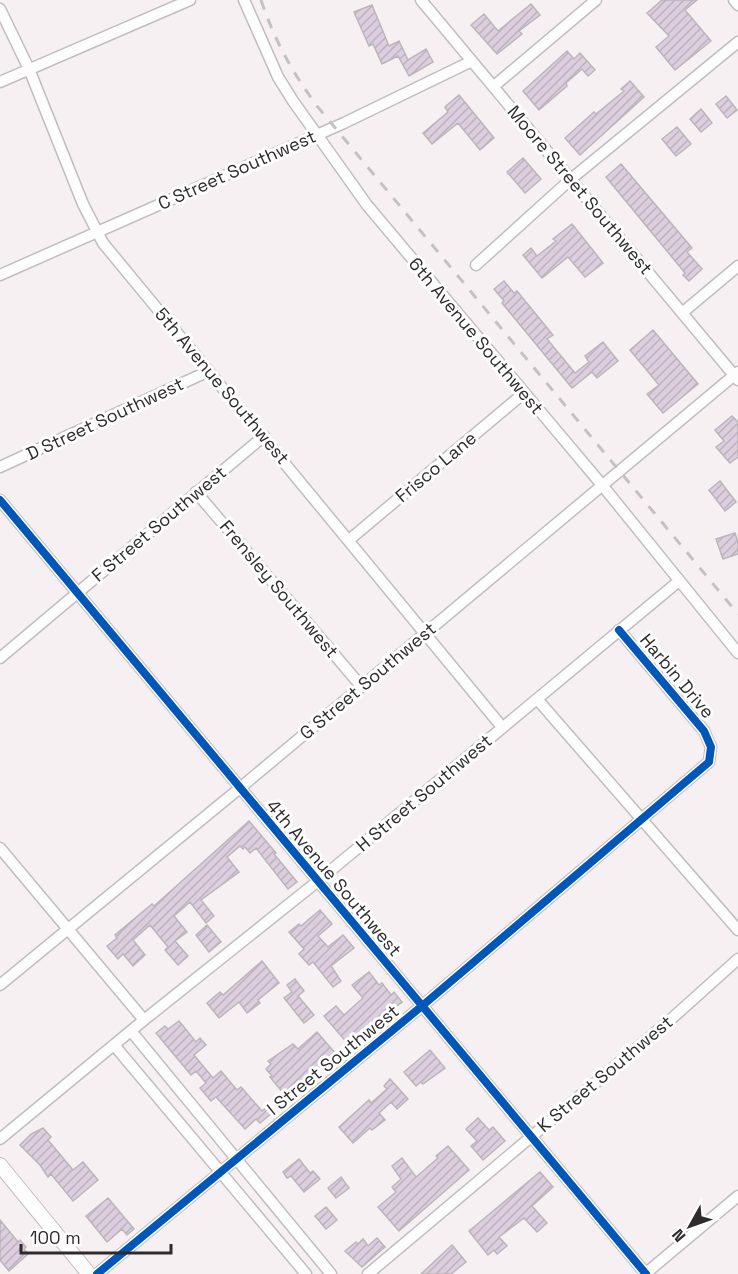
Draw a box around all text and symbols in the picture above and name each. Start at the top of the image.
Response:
street label: Moore Street Southwest [503,100,658,279]
street label: C Street Southwest [154,124,319,215]
street label: 6th Avenue Southwest [404,253,549,419]
street label: 5th Avenue Southwest [150,303,295,469]
street label: D Street Southwest [22,372,187,465]
street label: Frisco Lane [390,426,481,507]
street label: F Street Southwest [87,461,231,587]
street label: Frensley Southwest [215,515,344,662]
street label: G Street Southwest [295,617,441,744]
street label: Harbin Drive [635,629,720,723]
street label: H Street Southwest [351,729,497,856]
street label: 4th Avenue Southwest [262,794,407,961]
street label: I Street Southwest [262,999,403,1120]
street label: K Street Southwest [532,1010,677,1137]
north arrow [660,1196,720,1256]
scale bar [21,1217,171,1255]
text: N [667,1224,690,1246]
text: 100 m [30,1226,81,1249]

